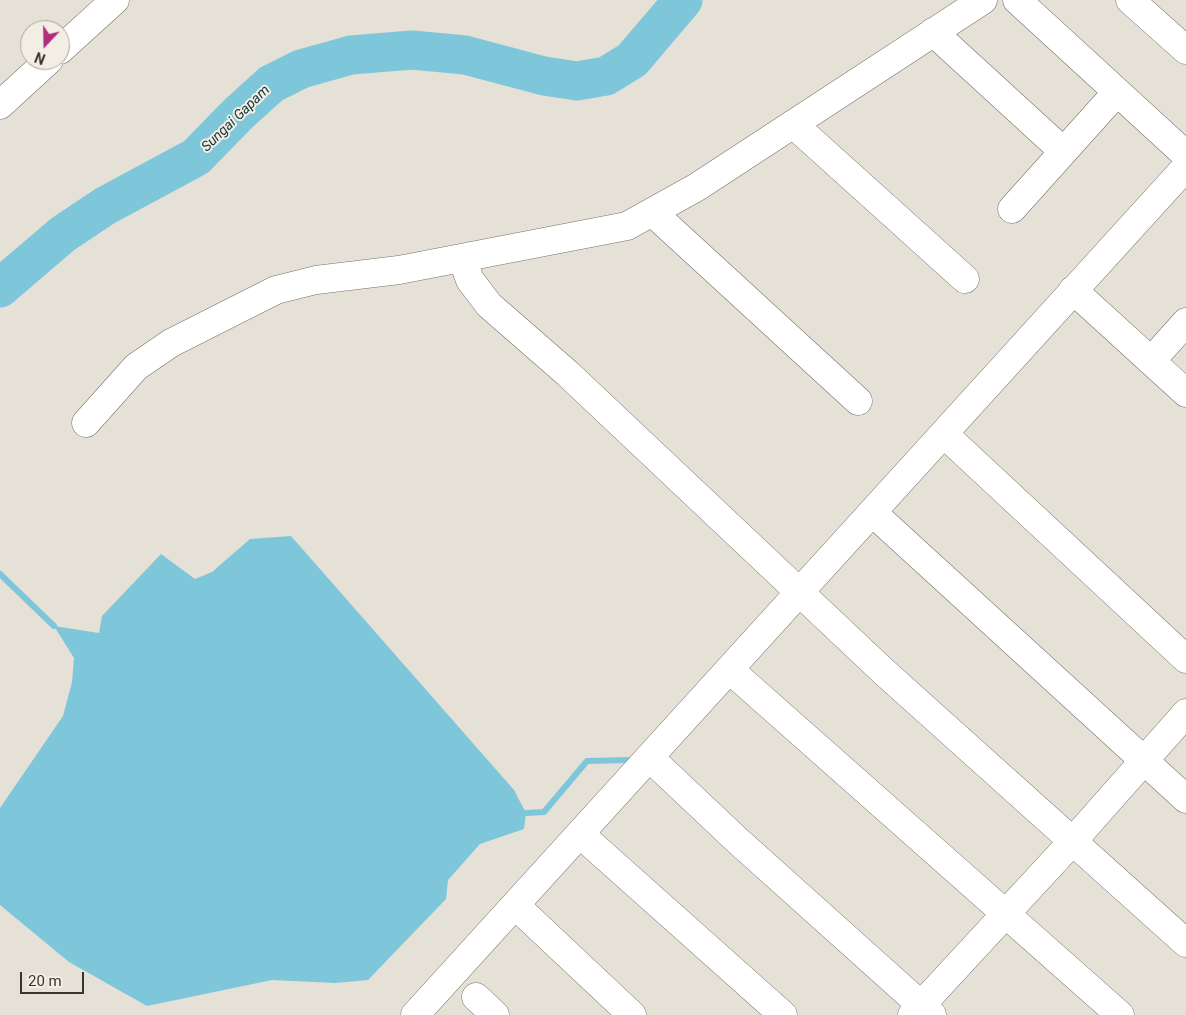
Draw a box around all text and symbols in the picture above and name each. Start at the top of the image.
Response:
north arrow [20,20,70,70]
text: N [33,49,47,67]
water label: Sungai Gapam [198,82,274,156]
scale bar [22,962,86,994]
text: 20 m [28,972,62,990]

